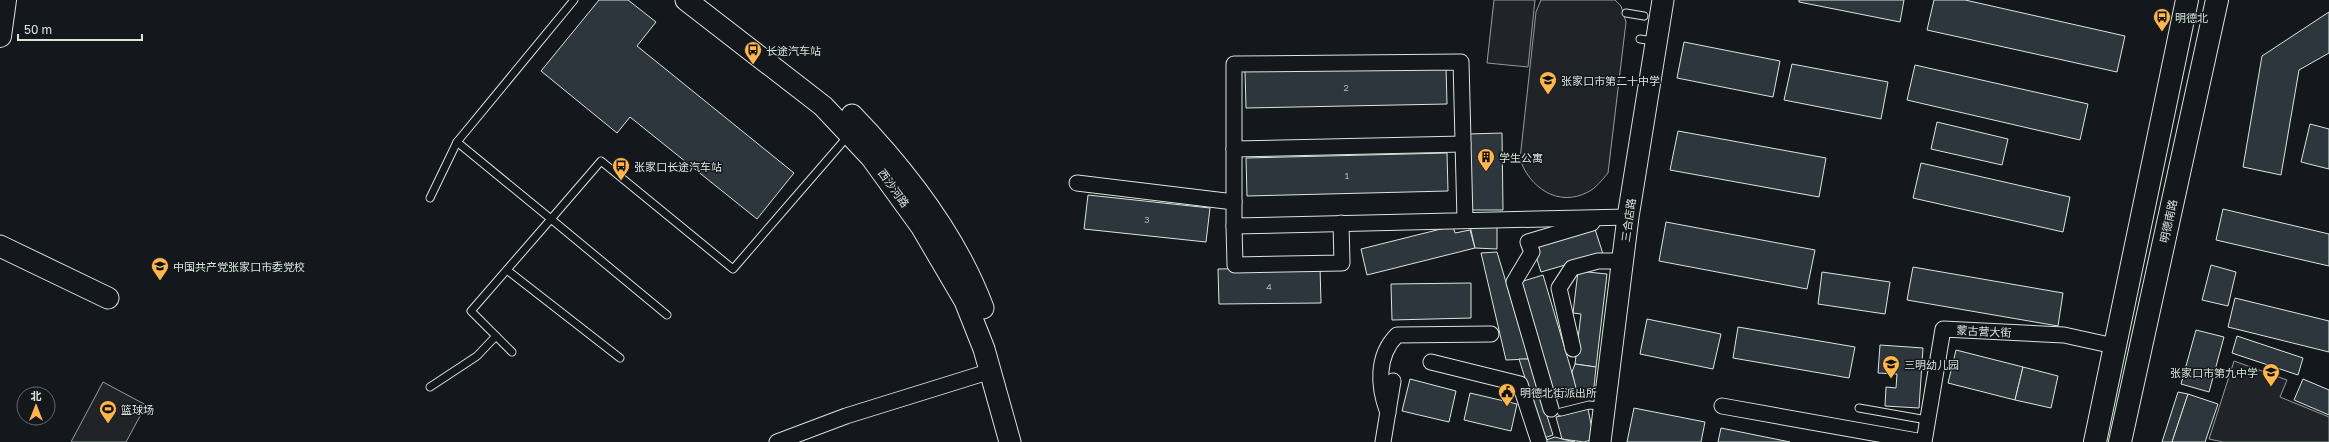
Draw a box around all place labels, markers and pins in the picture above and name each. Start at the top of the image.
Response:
bus stop icon: 明德北 [2152,7,2172,32]
place label: 明德北 [2175,11,2208,24]
bus stop icon: 长途汽车站 [743,40,763,65]
place label: 长途汽车站 [766,44,821,57]
school or university icon: 张家口市第二十中学 [1538,70,1558,95]
place label: 张家口市第二十中学 [1561,74,1660,87]
building icon: 学生公寓 [1476,147,1496,172]
place label: 学生公寓 [1499,151,1543,164]
bus stop icon: 张家口长途汽车站 [611,156,631,181]
place label: 张家口长途汽车站 [634,160,722,173]
school or university icon: 中国共产党张家口市委党校 [150,256,170,281]
place label: 中国共产党张家口市委党校 [173,260,305,273]
school or university icon: 三明幼儿园 [1881,354,1901,379]
place label: 三明幼儿园 [1904,358,1959,371]
school or university icon: 张家口市第九中学 [2261,362,2281,387]
place label: 张家口市第九中学 [2170,366,2258,379]
public building icon: 明德北街派出所 [1497,382,1517,407]
place label: 明德北街派出所 [1520,386,1597,399]
sports icon: 篮球场 [98,399,118,424]
place label: 篮球场 [121,403,154,416]

